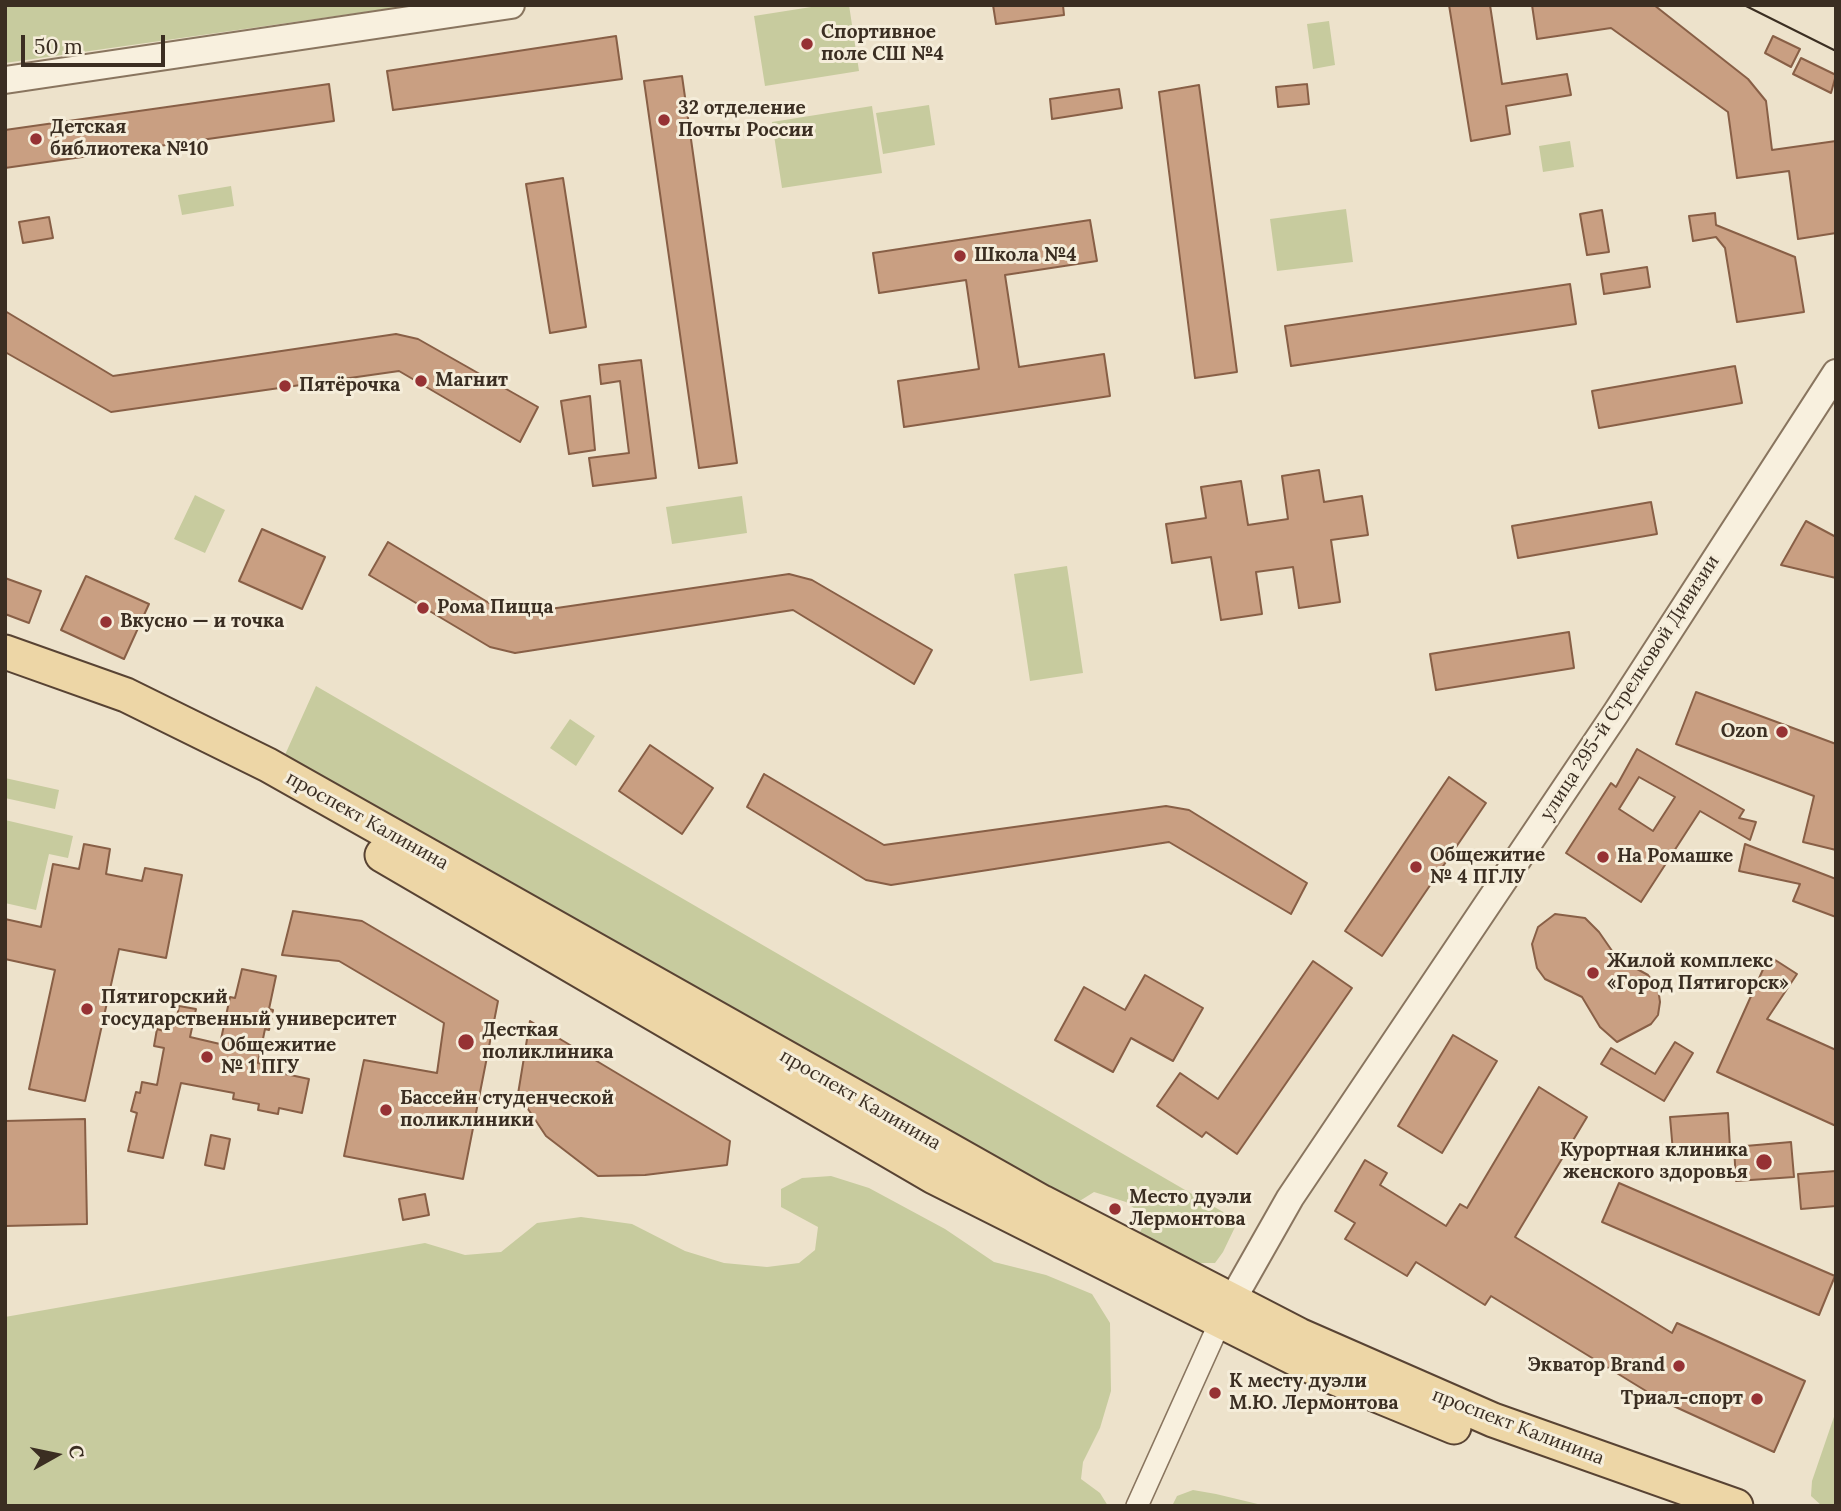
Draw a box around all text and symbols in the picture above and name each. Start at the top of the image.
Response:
scale bar [24,21,168,65]
place label: Спортивное поле СШ №4 [821,22,944,66]
text: 50 m [34,33,83,60]
marker: Спортивное поле СШ №4 [799,36,815,52]
place label: 32 отделение Почты России [678,98,813,142]
marker: 32 отделение Почты России [656,112,672,128]
place label: Детская библиотека №10 [50,117,208,161]
marker: Детская библиотека №10 [28,131,44,147]
place label: Школа №4 [974,245,1077,267]
marker: Школа №4 [952,248,968,264]
place label: Магнит [435,370,508,392]
marker: Магнит [413,373,429,389]
place label: Пятёрочка [299,375,400,397]
marker: Пятёрочка [277,378,293,394]
street label: улица 295-й Стрелковой Дивизии [1536,551,1724,825]
place label: Рома Пицца [437,597,553,619]
marker: Рома Пицца [415,600,431,616]
place label: Вкусно — и точка [120,611,284,633]
marker: Вкусно — и точка [98,614,114,630]
place label: Ozon [1721,721,1768,743]
marker: Ozon [1774,724,1790,740]
street label: проспект Калинина [282,767,452,875]
place label: Общежитие № 4 ПГЛУ [1430,845,1545,889]
place label: На Ромашке [1617,846,1733,868]
marker: На Ромашке [1595,849,1611,865]
marker: Общежитие № 4 ПГЛУ [1408,859,1424,875]
place label: Жилой комплекс «Город Пятигорск» [1607,951,1789,995]
marker: Жилой комплекс «Город Пятигорск» [1585,965,1601,981]
place label: Пятигорский государственный университет [101,987,396,1031]
marker: Пятигорский государственный университет [79,1001,95,1017]
place label: Десткая поликлиника [482,1020,613,1064]
marker: Десткая поликлиника [456,1032,476,1052]
place label: Общежитие № 1 ПГУ [221,1035,336,1079]
street label: проспект Калинина [775,1045,945,1155]
marker: Общежитие № 1 ПГУ [199,1049,215,1065]
place label: Бассейн студенческой поликлиники [400,1088,614,1132]
marker: Бассейн студенческой поликлиники [378,1102,394,1118]
place label: Курортная клиника женского здоровья [1560,1140,1748,1184]
marker: Курортная клиника женского здоровья [1754,1152,1774,1172]
place label: Место дуэли Лермонтова [1129,1187,1252,1231]
marker: Место дуэли Лермонтова [1107,1201,1123,1217]
place label: Экватор Brand [1528,1355,1665,1377]
marker: Экватор Brand [1671,1358,1687,1374]
place label: К месту дуэли М.Ю. Лермонтова [1229,1371,1398,1415]
street label: проспект Калинина [1429,1384,1607,1470]
marker: К месту дуэли М.Ю. Лермонтова [1207,1385,1223,1401]
place label: Триал-спорт [1621,1388,1743,1410]
marker: Триал-спорт [1749,1391,1765,1407]
north arrow [21,1420,91,1490]
text: С [64,1443,90,1460]

